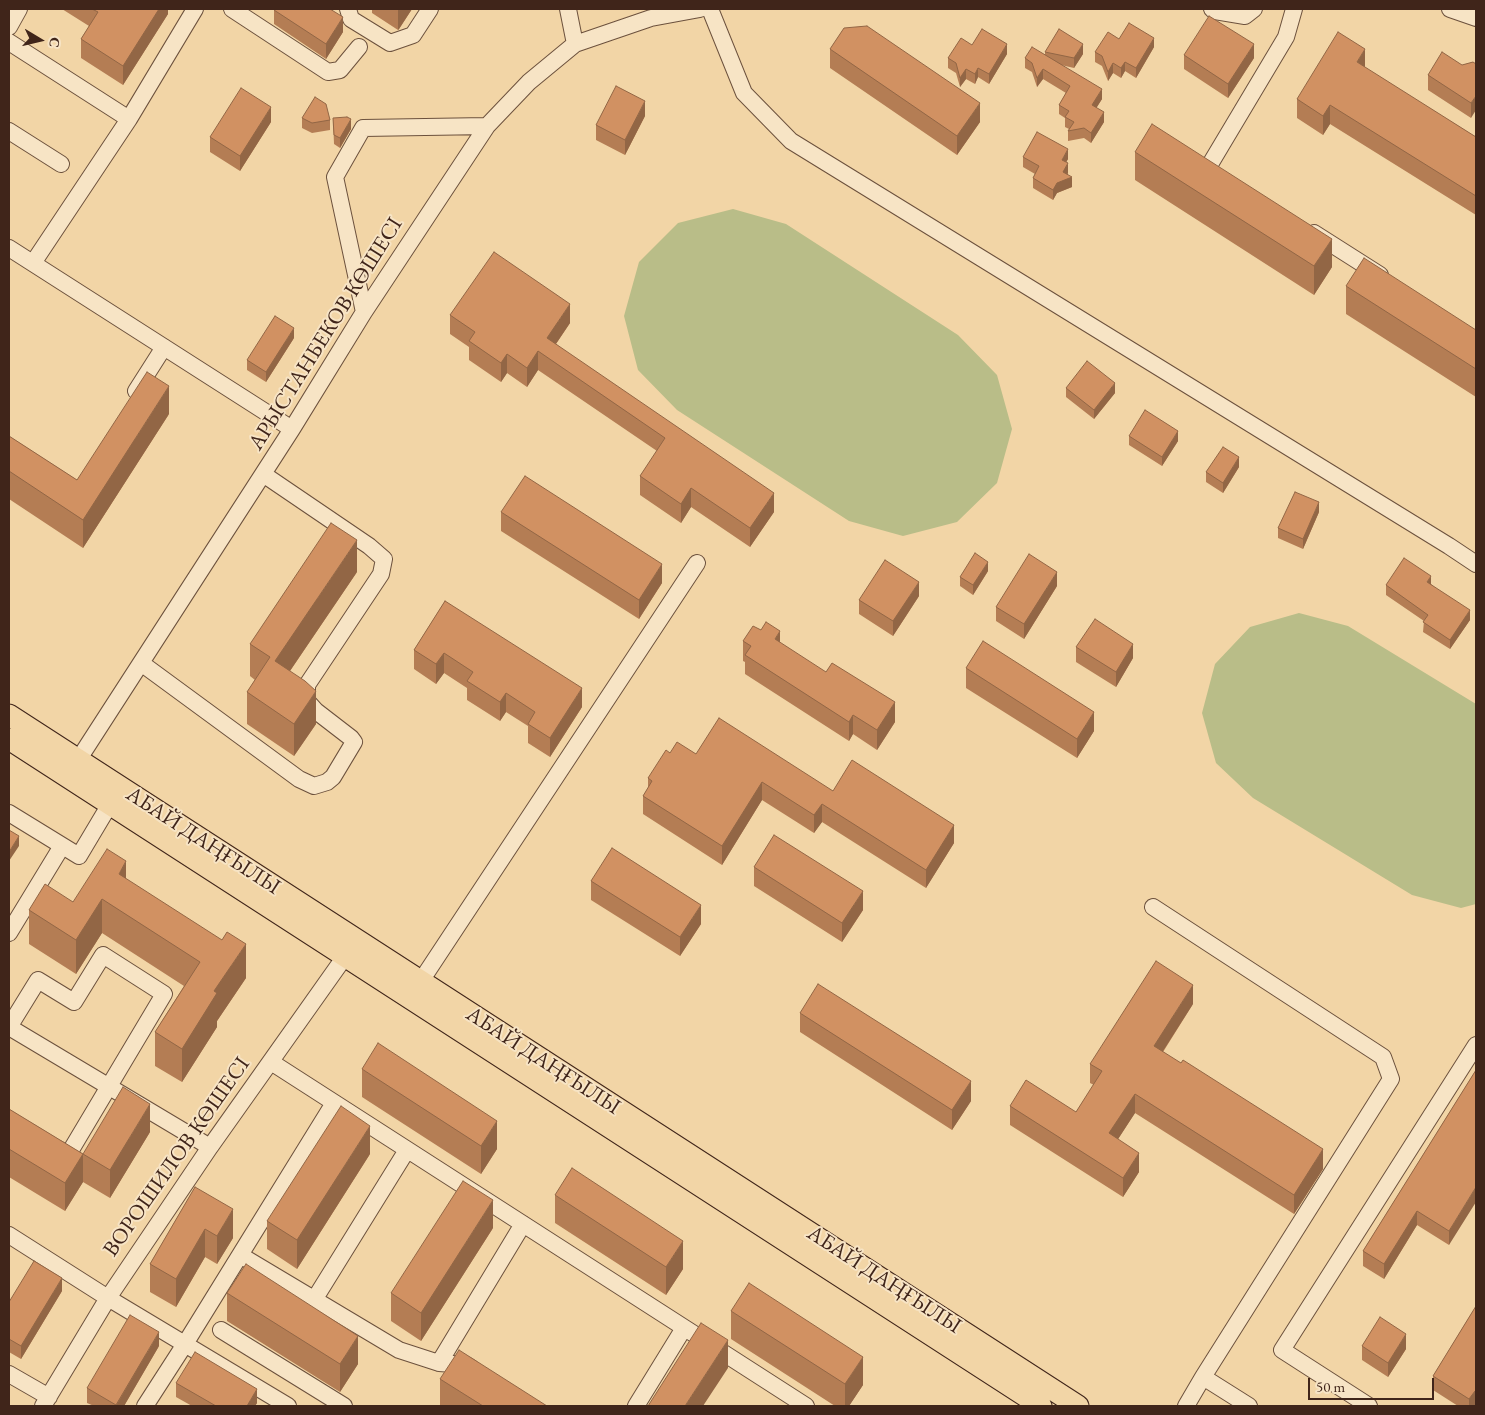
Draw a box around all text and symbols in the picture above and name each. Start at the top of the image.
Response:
north arrow [15,15,65,65]
text: С [45,36,64,49]
street label: АРЫСТАНБЕКОВ КӨШЕСІ [243,213,409,455]
street label: АБАЙ ДАҢҒЫЛЫ [121,781,285,901]
street label: АБАЙ ДАҢҒЫЛЫ [461,1001,625,1121]
street label: ВОРОШИЛОВ КӨШЕСІ [98,1052,256,1262]
street label: АБАЙ ДАҢҒЫЛЫ [802,1220,966,1340]
scale bar [1310,1368,1436,1400]
text: 50 m [1316,1377,1345,1396]

